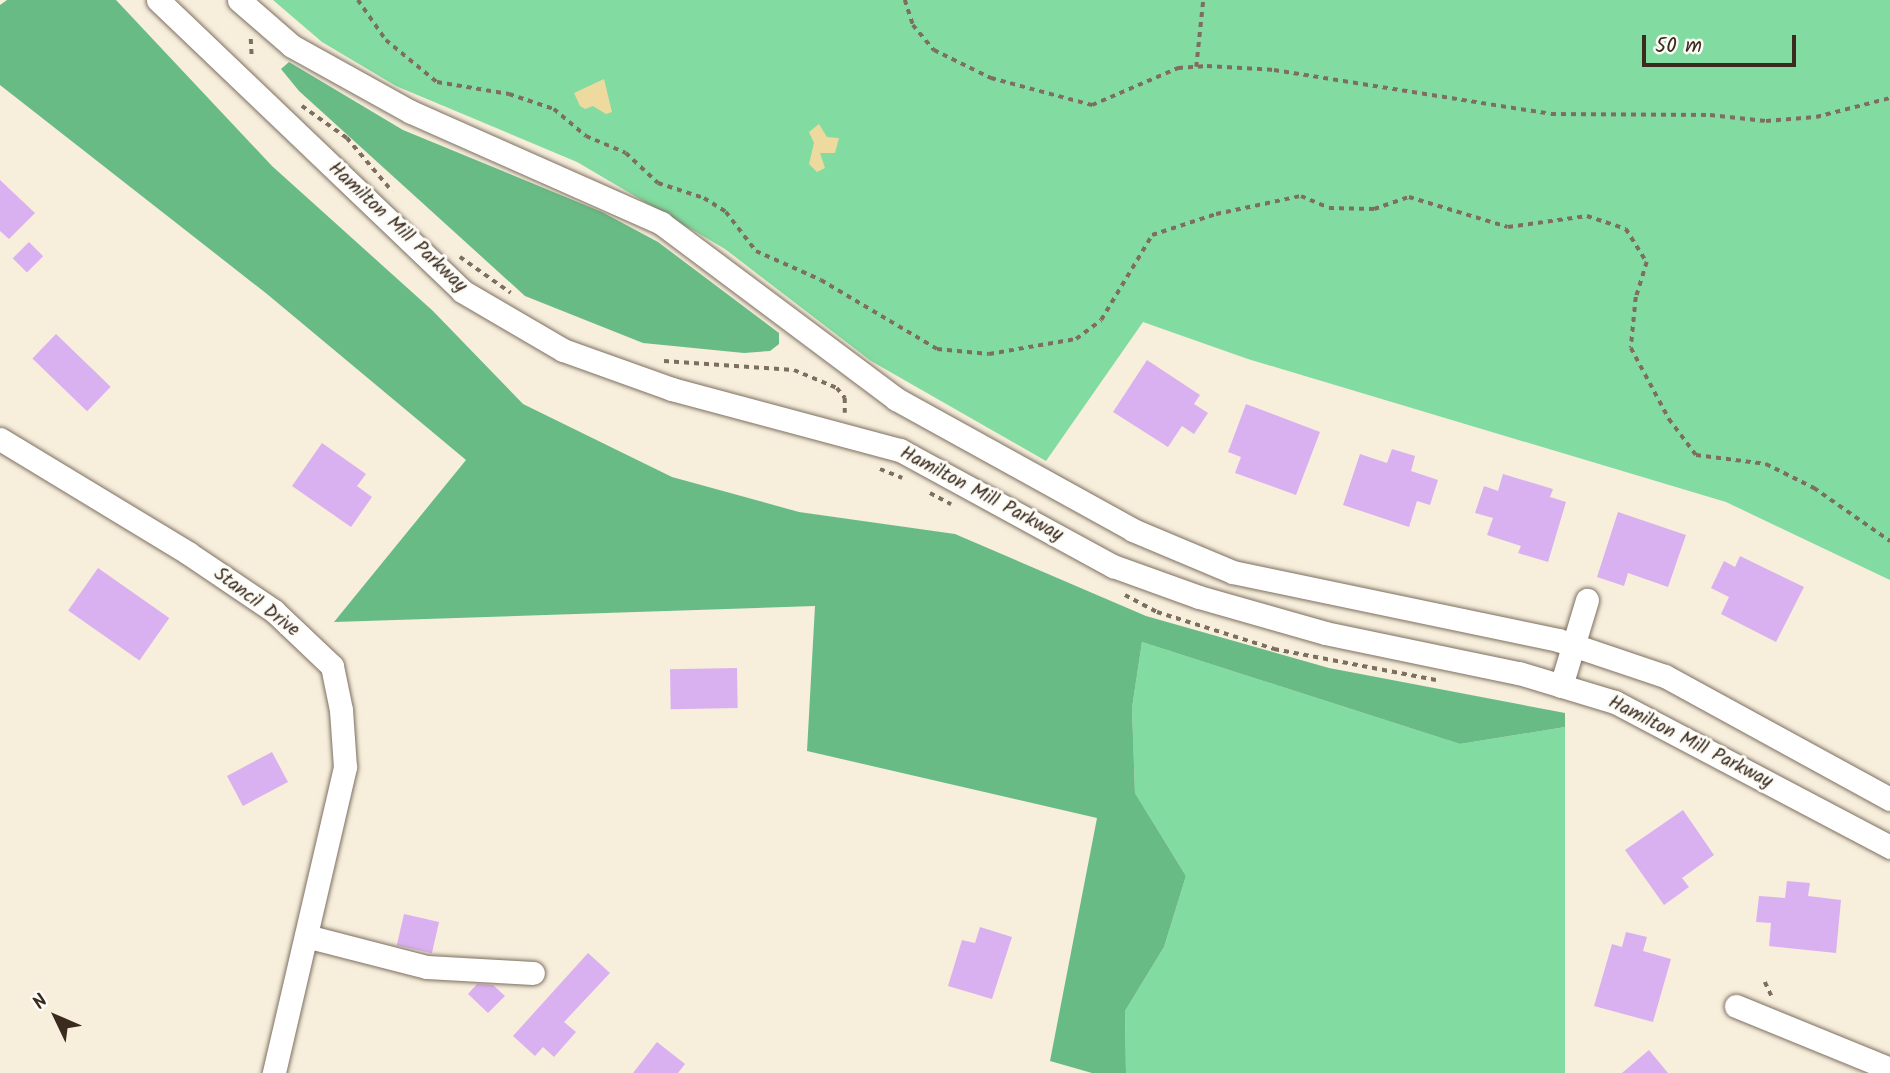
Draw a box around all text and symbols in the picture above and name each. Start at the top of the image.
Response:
scale bar [1645,21,1799,65]
text: 50 m [1655,30,1702,63]
street label: Hamilton Mill Parkway [323,158,471,298]
street label: Hamilton Mill Parkway [896,442,1066,548]
street label: Stancil Drive [209,563,303,643]
street label: Hamilton Mill Parkway [1604,692,1776,794]
north arrow [21,982,91,1052]
text: N [26,988,56,1017]

